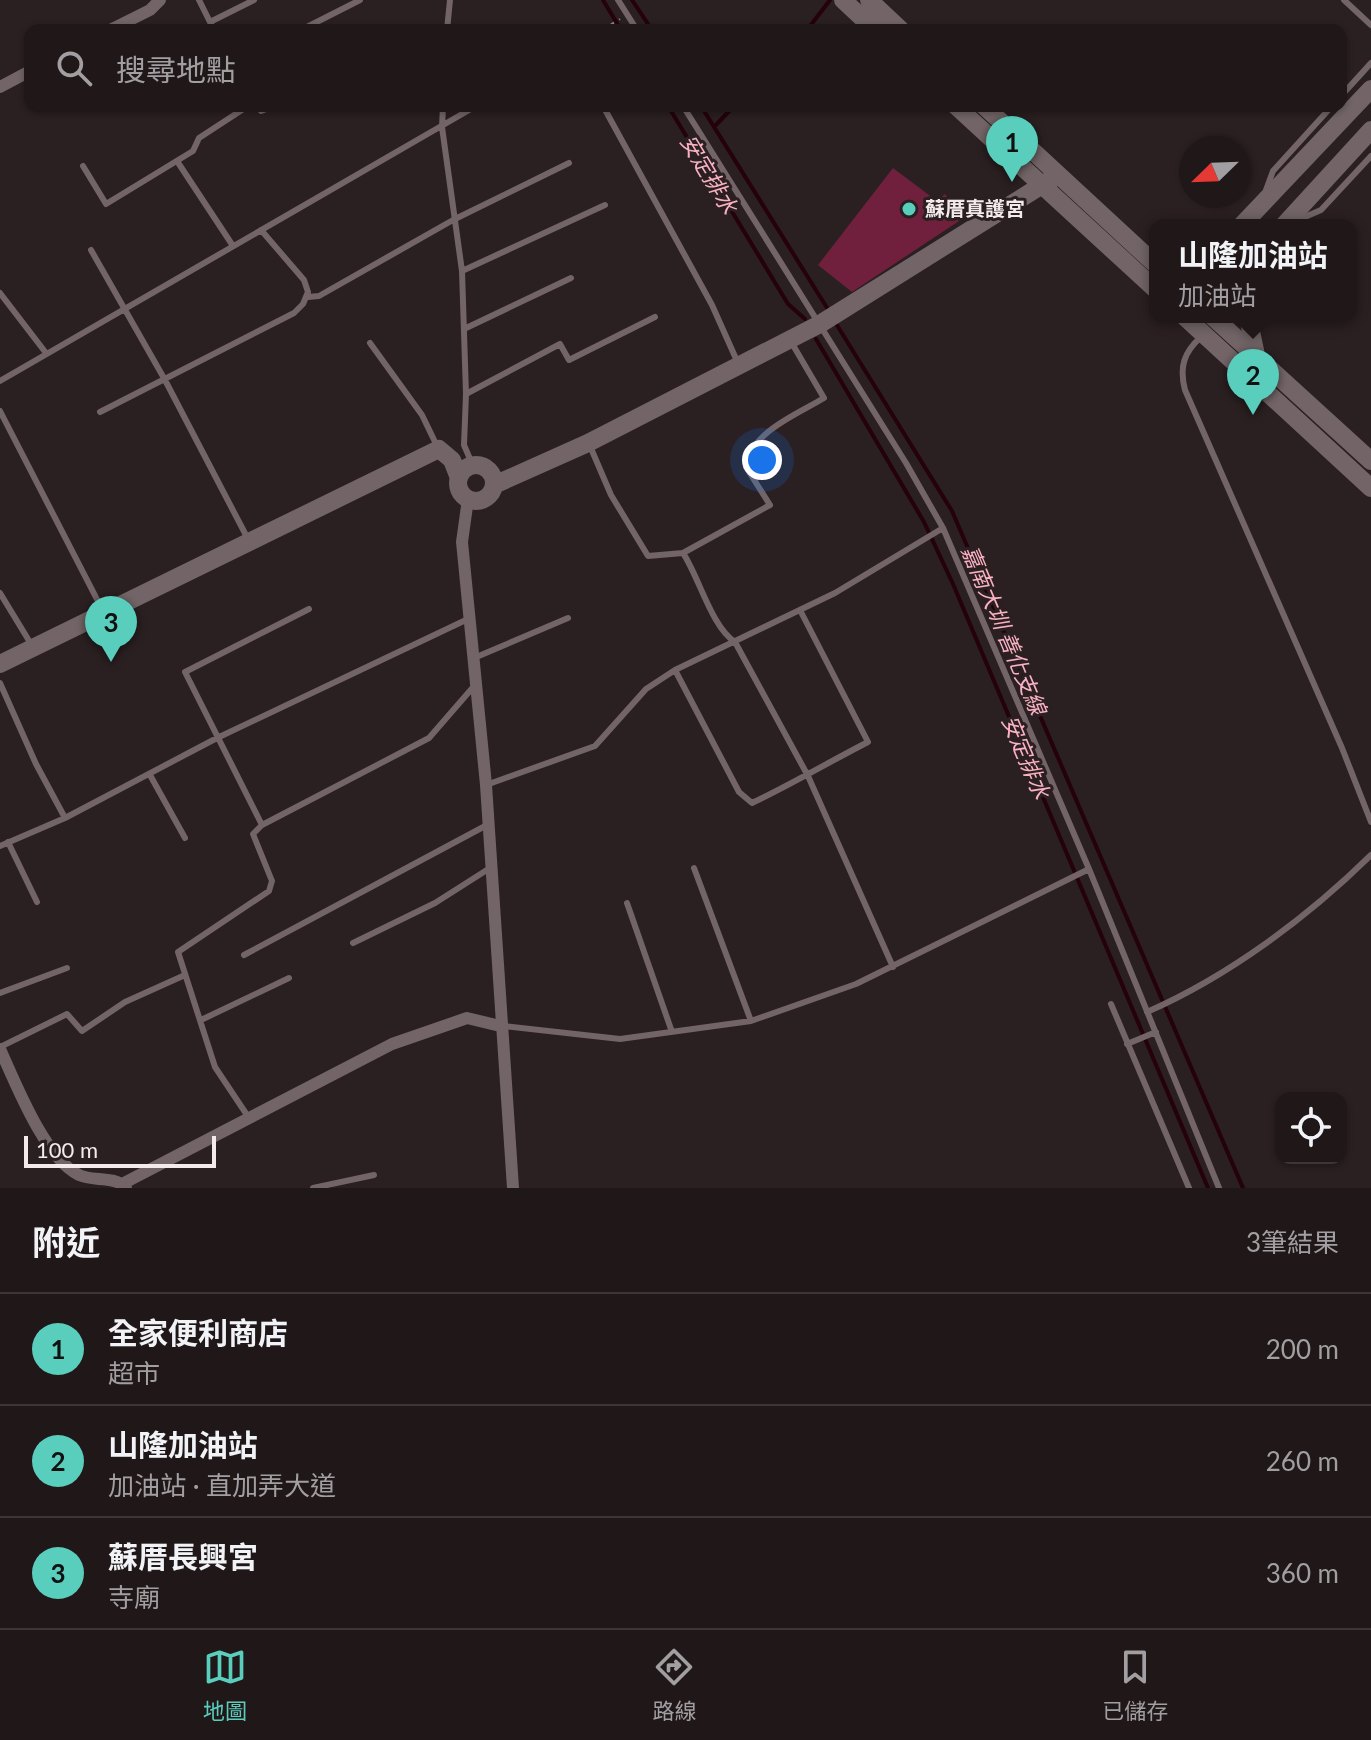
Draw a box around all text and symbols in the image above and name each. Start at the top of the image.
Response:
search box [24,24,1347,112]
icon: search [52,46,96,90]
text: 搜尋地點 [116,51,236,87]
pin: 1 [986,116,1038,182]
water label: 安定排水 [675,129,744,219]
north arrow [1179,136,1251,208]
place label: 蘇厝真護宮 [925,196,1025,220]
marker: 蘇厝真護宮 [900,200,918,218]
popup [1149,219,1357,323]
text: 山隆加油站 [1178,236,1328,272]
text: 加油站 [1178,279,1256,311]
pin: 2 [1227,349,1279,415]
your location [742,440,782,480]
water label: 嘉南大圳 善化支線 [957,541,1053,721]
pin: 3 [85,596,137,662]
water label: 安定排水 [997,711,1056,803]
map controls [1275,1092,1347,1164]
button: locate [1275,1092,1347,1164]
scale bar [24,1132,216,1168]
text: 100 m [36,1136,98,1163]
text: 附近 [32,1221,100,1262]
text: 3筆結果 [1246,1226,1339,1258]
text: 全家便利商店 [108,1314,288,1350]
text: 1 [50,1333,66,1365]
text: 200 m [1266,1333,1339,1365]
text: 超市 [108,1357,160,1389]
text: 山隆加油站 [108,1426,258,1462]
text: 2 [50,1445,66,1477]
text: 260 m [1266,1445,1339,1477]
text: 加油站 · 直加弄大道 [108,1469,336,1501]
text: 蘇厝長興宮 [108,1538,258,1574]
text: 3 [50,1557,66,1589]
text: 360 m [1266,1557,1339,1589]
text: 寺廟 [108,1581,160,1613]
tab: 地圖 [203,1645,247,1725]
tab: 路線 [652,1645,696,1725]
tab: 已儲存 [1102,1645,1168,1725]

